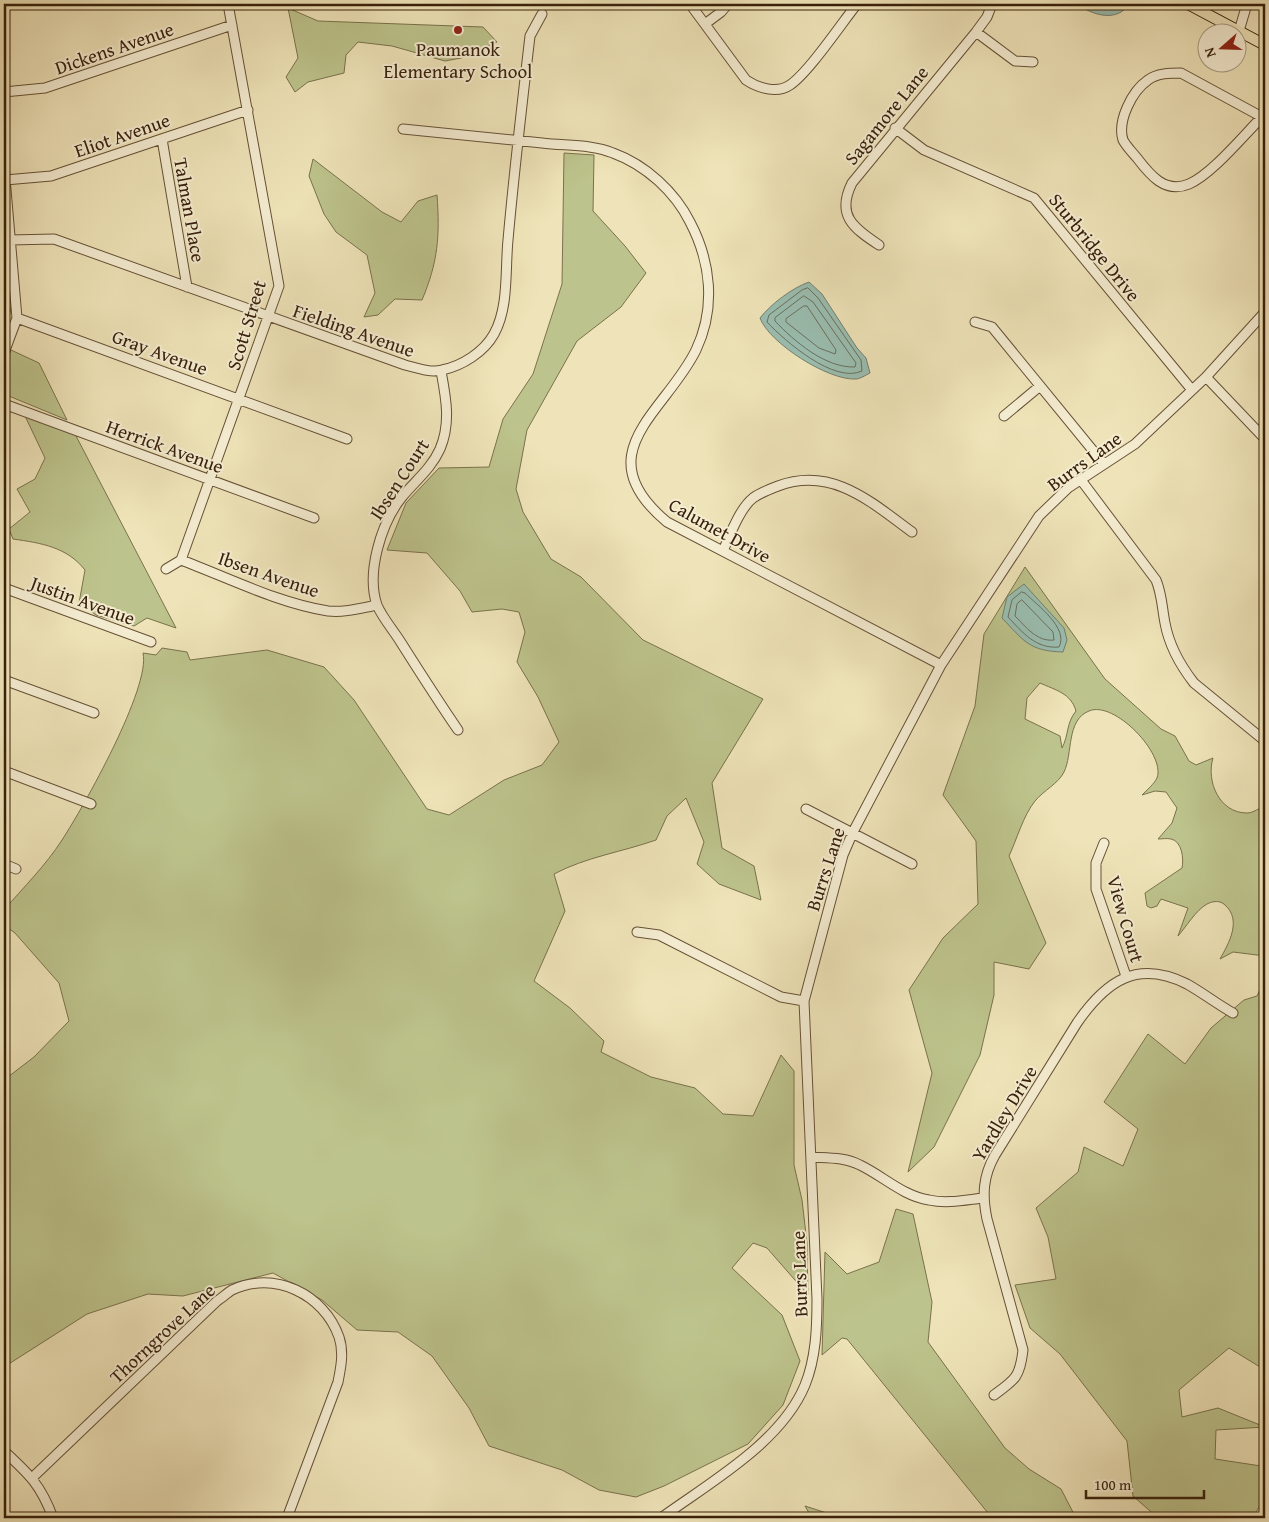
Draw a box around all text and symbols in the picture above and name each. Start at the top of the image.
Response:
street label: Dickens Avenue [51,15,177,81]
north arrow [1196,22,1246,72]
marker: Paumanok Elementary School [452,24,464,36]
place label: Paumanok Elementary School [384,35,532,85]
text: N [1199,44,1221,60]
street label: Sagamore Lane [837,59,935,171]
street label: Eliot Avenue [71,106,174,164]
street label: Talman Place [167,156,213,264]
street label: Sturbridge Drive [1042,187,1148,307]
street label: Scott Street [219,276,273,374]
street label: Fielding Avenue [289,296,419,364]
street label: Gray Avenue [108,322,212,382]
street label: Herrick Avenue [102,412,228,480]
street label: Burrs Lane [1041,424,1127,498]
street label: Ibsen Court [362,433,436,525]
street label: Calumet Drive [664,490,776,570]
street label: Ibsen Avenue [215,544,323,604]
street label: Justin Avenue [25,568,139,632]
street label: Burrs Lane [798,824,852,914]
street label: View Court [1100,872,1152,966]
street label: Yardley Drive [964,1060,1044,1166]
street label: Burrs Lane [784,1230,814,1318]
street label: Thorngrove Lane [103,1276,221,1390]
scale bar [1086,1467,1204,1499]
text: 100 m [1094,1474,1132,1495]

